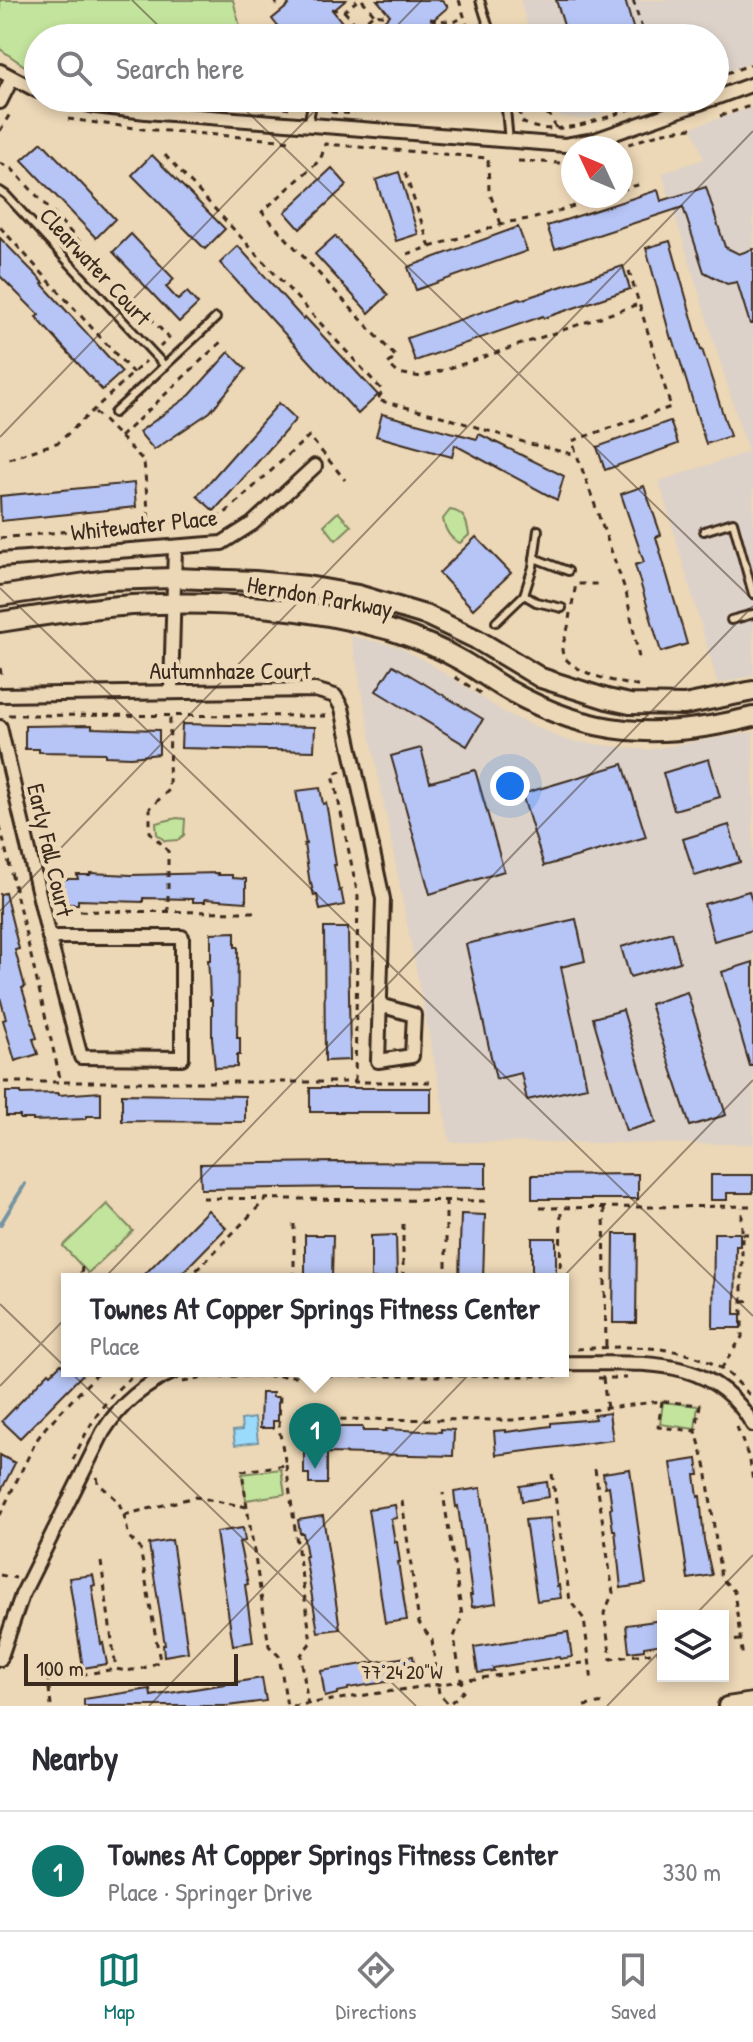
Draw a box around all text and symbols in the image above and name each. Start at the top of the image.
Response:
search box [24,24,729,112]
icon: search [52,46,96,90]
text: Search here [116,48,244,88]
north arrow [561,136,633,208]
street label: Clearwater Court [33,200,160,333]
street label: Whitewater Place [69,500,219,548]
street label: Herndon Parkway [245,567,395,625]
street label: Autumnhaze Court [149,654,311,686]
your location [490,766,530,806]
street label: Early Fall Court [20,780,82,920]
popup [61,1273,569,1377]
text: Townes At Copper Springs Fitness Center [90,1288,540,1328]
text: Place [90,1328,140,1363]
pin: 1 [289,1403,341,1469]
map controls [657,1610,729,1682]
button: layers [657,1610,729,1682]
scale bar [24,1650,238,1686]
text: 100 m [36,1653,84,1683]
text: 77°24'20"W [361,1658,443,1685]
text: Nearby [32,1735,118,1781]
text: Townes At Copper Springs Fitness Center [108,1834,558,1874]
text: 1 [53,1854,63,1889]
text: 330 m [662,1854,721,1889]
text: Place · Springer Drive [108,1874,313,1909]
tab: Map [97,1948,141,2026]
tab: Directions [336,1948,417,2026]
tab: Saved [611,1948,656,2026]

